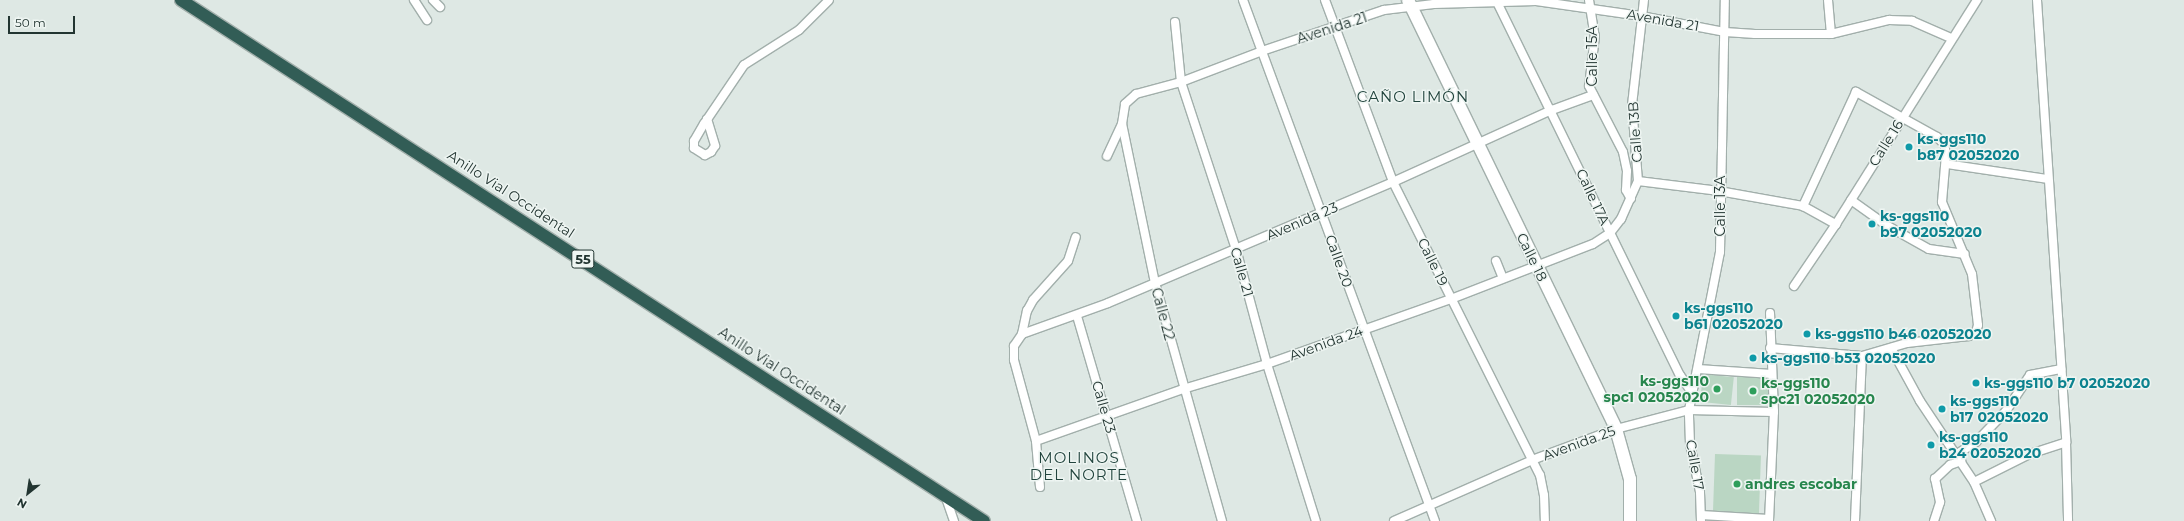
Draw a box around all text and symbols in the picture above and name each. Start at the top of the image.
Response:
street label: Avenida 21 [1626,5,1700,35]
scale bar [10,8,77,34]
street label: Avenida 21 [1295,9,1369,47]
text: 50 m [15,15,46,30]
street label: Calle 15A [1584,26,1600,86]
district label: CAÑO LIMÓN [1357,88,1469,106]
street label: Calle 13B [1624,101,1646,163]
street label: Calle 16 [1865,117,1907,169]
place label: ks-ggs110 b87 02052020 [1917,131,2019,164]
marker: ks-ggs110 b87 02052020 [1904,142,1914,152]
street label: Anillo Vial Occidental [444,147,578,241]
street label: Calle 17A [1573,166,1613,228]
street label: Calle 13A [1712,176,1728,236]
street label: Avenida 23 [1264,198,1340,244]
place label: ks-ggs110 b97 02052020 [1880,208,1982,240]
marker: ks-ggs110 b97 02052020 [1867,219,1877,229]
street label: Calle 18 [1513,230,1551,284]
street label: Calle 20 [1322,232,1356,290]
street label: Calle 19 [1414,235,1452,289]
street label: Calle 21 [1227,245,1257,299]
road number: 55 [571,248,595,270]
street label: Calle 22 [1148,286,1178,342]
place label: ks-ggs110 b61 02052020 [1684,300,1783,332]
marker: ks-ggs110 b61 02052020 [1671,311,1681,321]
street label: Avenida 24 [1287,322,1365,364]
street label: Anillo Vial Occidental [715,324,849,418]
place label: ks-ggs110 b46 02052020 [1815,326,1991,342]
marker: ks-ggs110 b46 02052020 [1802,329,1812,339]
place label: ks-ggs110 b53 02052020 [1761,350,1935,366]
marker: ks-ggs110 b53 02052020 [1748,353,1758,363]
place label: ks-ggs110 spc1 02052020 [1604,373,1709,406]
place label: ks-ggs110 spc21 02052020 [1761,375,1875,408]
place label: ks-ggs110 b7 02052020 [1984,375,2150,391]
marker: ks-ggs110 b7 02052020 [1971,378,1981,388]
street label: Calle 23 [1089,379,1119,435]
marker: ks-ggs110 spc1 02052020 [1712,384,1722,394]
marker: ks-ggs110 spc21 02052020 [1748,386,1758,396]
place label: ks-ggs110 b17 02052020 [1950,393,2048,426]
marker: ks-ggs110 b17 02052020 [1937,404,1947,414]
street label: Avenida 25 [1540,422,1618,464]
place label: ks-ggs110 b24 02052020 [1939,429,2041,462]
street label: Calle 17 [1682,438,1708,492]
marker: ks-ggs110 b24 02052020 [1926,440,1936,450]
district label: MOLINOS DEL NORTE [1030,448,1128,483]
north arrow [8,473,48,513]
place label: andres escobar [1745,476,1857,492]
marker: andres escobar [1732,479,1742,489]
text: N [15,495,29,512]

